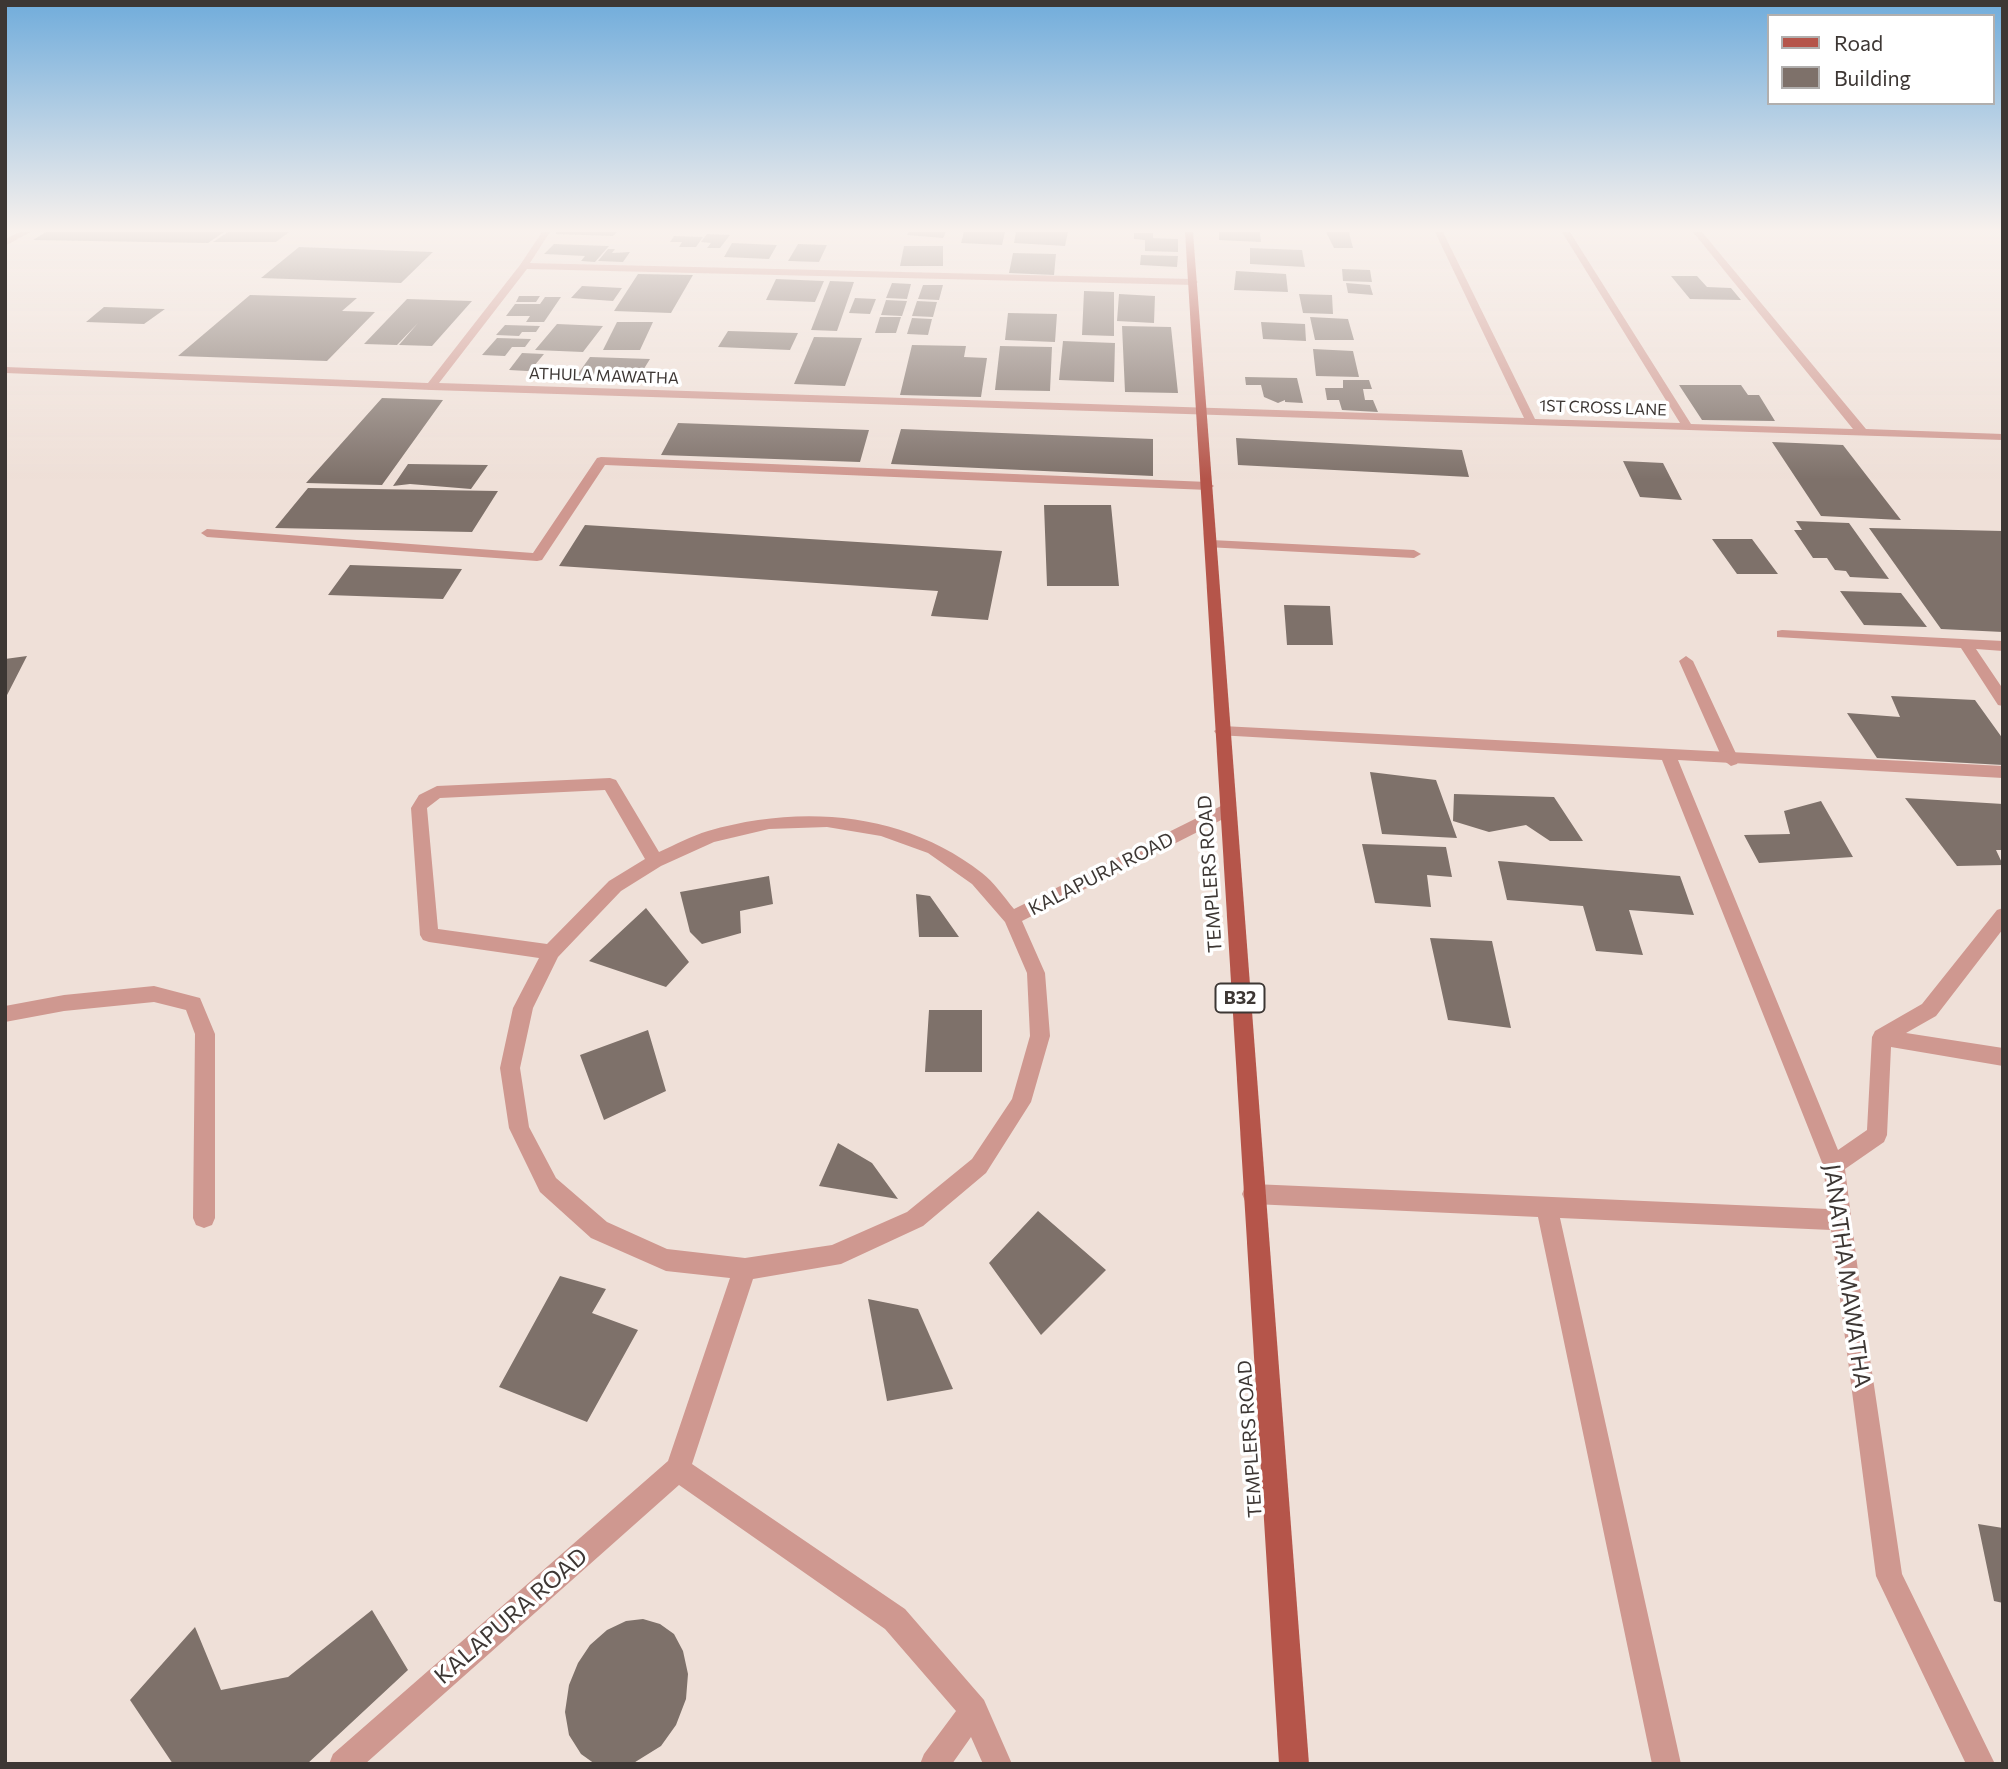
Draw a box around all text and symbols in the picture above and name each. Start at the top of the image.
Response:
legend [1766,14,1994,105]
text: Road [1834,30,1883,55]
text: Building [1834,65,1911,90]
street label: ATHULA MAWATHA [529,364,679,388]
street label: 1ST CROSS LANE [1539,396,1667,420]
street label: TEMPLERS ROAD [1193,795,1227,953]
street label: KALAPURA ROAD [1025,828,1177,920]
road number: B32 [1216,984,1264,1013]
street label: JANATHA MAWATHA [1818,1162,1876,1390]
street label: TEMPLERS ROAD [1233,1360,1267,1518]
street label: KALAPURA ROAD [429,1542,593,1690]

